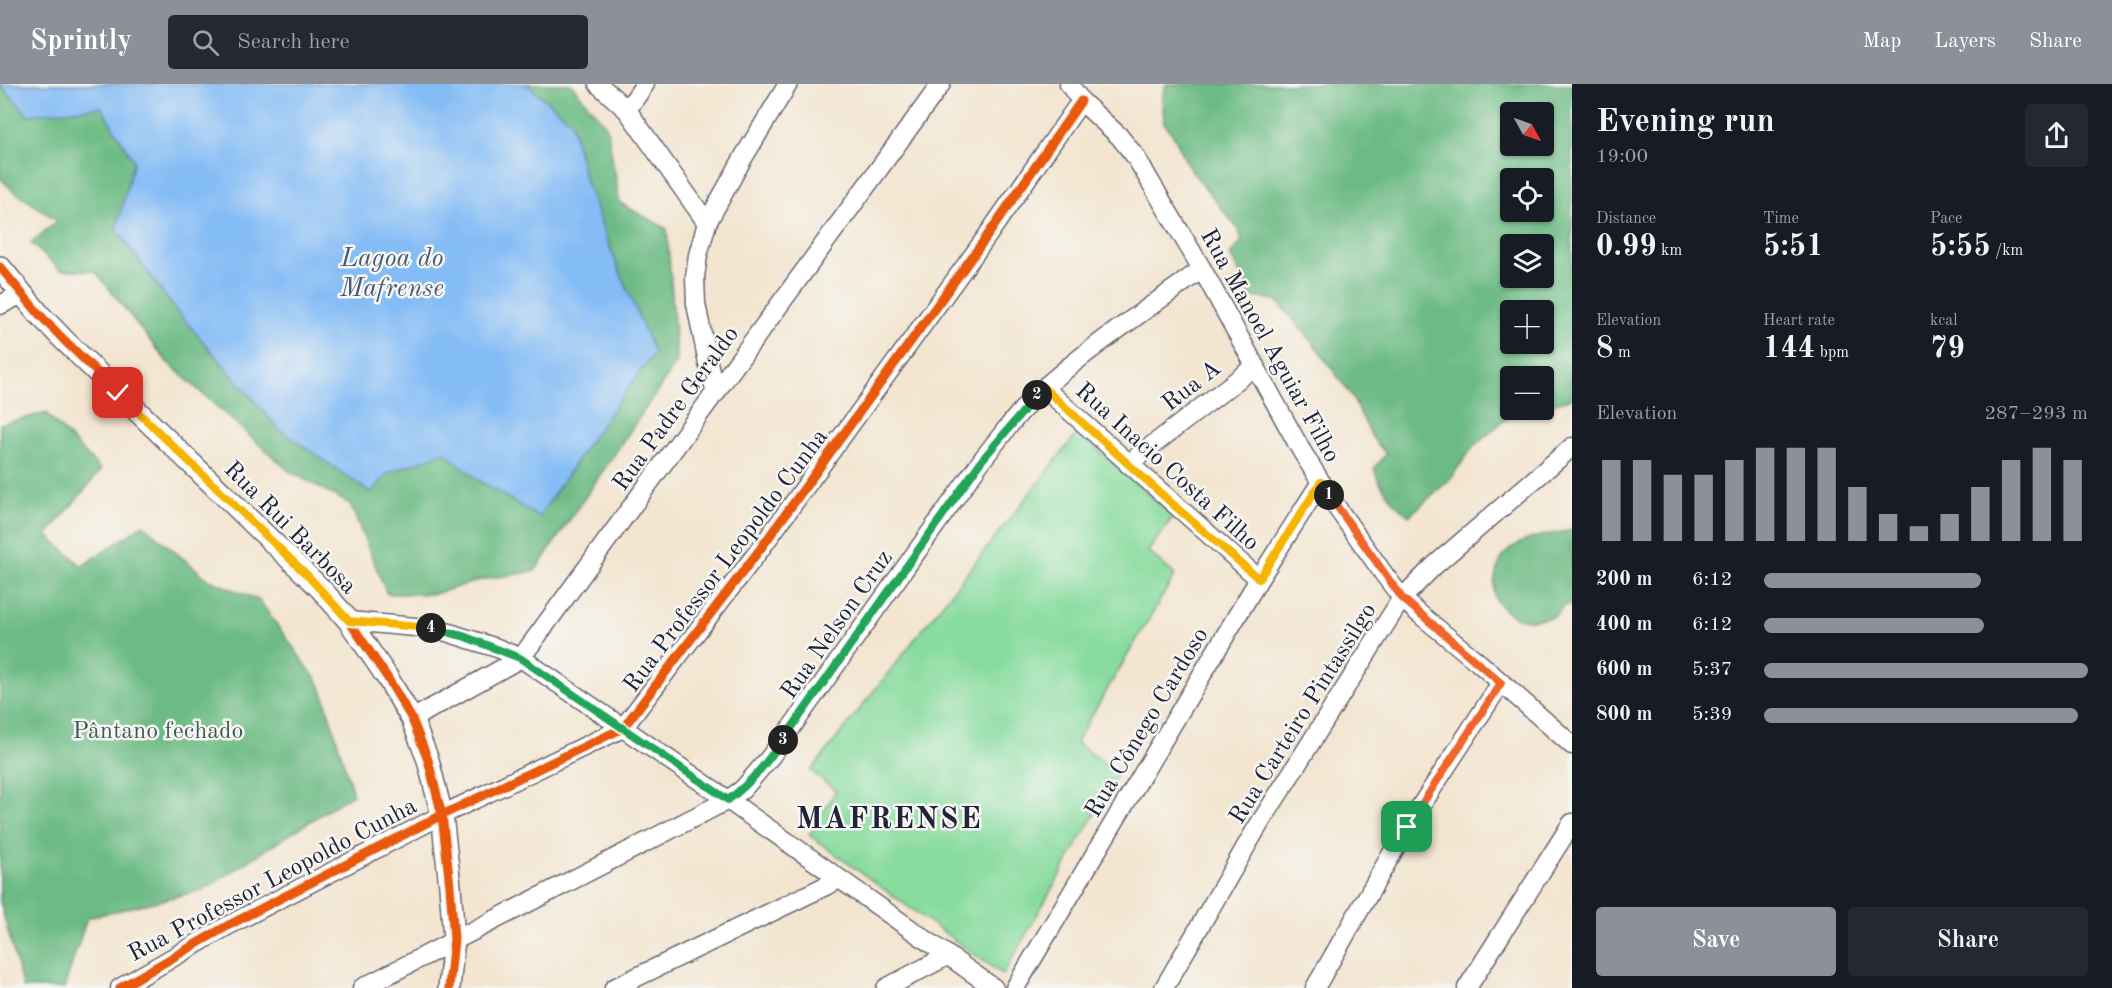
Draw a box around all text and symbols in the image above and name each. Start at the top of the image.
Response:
search box [168,15,588,69]
icon: search [189,26,222,59]
text: Sprintly [30,28,132,56]
text: Search here [237,31,350,53]
text: Map [1862,31,1901,52]
text: Layers [1934,31,1996,52]
text: Share [2029,31,2082,52]
north arrow [1500,102,1554,156]
map controls [1500,102,1554,420]
button: share [2025,104,2088,167]
text: Evening run [1596,106,1775,139]
text: 19:00 [1596,147,1648,167]
button: locate [1500,168,1554,222]
text: Distance [1596,211,1656,227]
text: Time [1763,211,1799,227]
text: Pace [1930,211,1962,227]
street label: Rua Manoel Aguiar Filho [1195,225,1343,467]
text: 0.99 [1596,232,1657,262]
text: 5:51 [1763,232,1824,262]
text: 5:55 [1930,232,1991,262]
button: layers [1500,234,1554,288]
text: km [1657,243,1682,259]
text: /km [1991,243,2023,259]
water label: Lagoa do Mafrense [339,246,444,302]
button: + [1500,300,1554,354]
text: Elevation [1596,313,1661,329]
text: Heart rate [1763,313,1835,329]
text: kcal [1930,313,1958,329]
street label: Rua Padre Geraldo [609,323,744,496]
text: 8 [1596,334,1613,364]
text: 144 [1763,334,1815,364]
text: 79 [1930,334,1965,364]
text: m [1613,345,1631,361]
text: bpm [1815,345,1849,361]
street label: Rua A [1158,357,1226,417]
button: − [1500,366,1554,420]
pin [92,367,143,418]
icon: check [101,376,134,409]
street label: Rua Inacio Costa Filho [1070,379,1263,556]
pin: 2 [1022,380,1052,410]
text: 2 [1032,387,1042,403]
text: Elevation [1596,404,1677,424]
text: 287–293 m [1985,404,2088,424]
street label: Rua Professor Leopoldo Cunha [620,425,833,697]
street label: Rua Rui Barbosa [219,458,361,599]
pin: 1 [1314,480,1344,510]
text: 1 [1324,487,1334,503]
street label: Rua Nelson Cruz [777,546,898,704]
text: 200 m [1596,570,1652,590]
text: 6:12 [1692,570,1732,590]
street label: Rua Carteiro Pintassilgo [1226,599,1382,829]
pin: 4 [416,613,446,643]
text: 400 m [1596,615,1652,635]
text: 6:12 [1692,615,1732,635]
text: 4 [426,620,436,636]
street label: Rua Cônego Cardoso [1082,624,1214,822]
text: 600 m [1596,660,1652,680]
text: 5:37 [1692,660,1732,680]
text: 800 m [1596,705,1652,725]
text: 5:39 [1692,705,1732,725]
park label: Pântano fechado [72,720,244,744]
pin: 3 [768,725,798,755]
text: 3 [778,732,788,748]
street label: Rua Professor Leopoldo Cunha [125,794,421,967]
pin [1381,801,1432,852]
district label: MAFRENSE [796,805,982,835]
icon: arrive [1390,810,1423,843]
button: Save [1596,907,1836,976]
button: Share [1848,907,2088,976]

